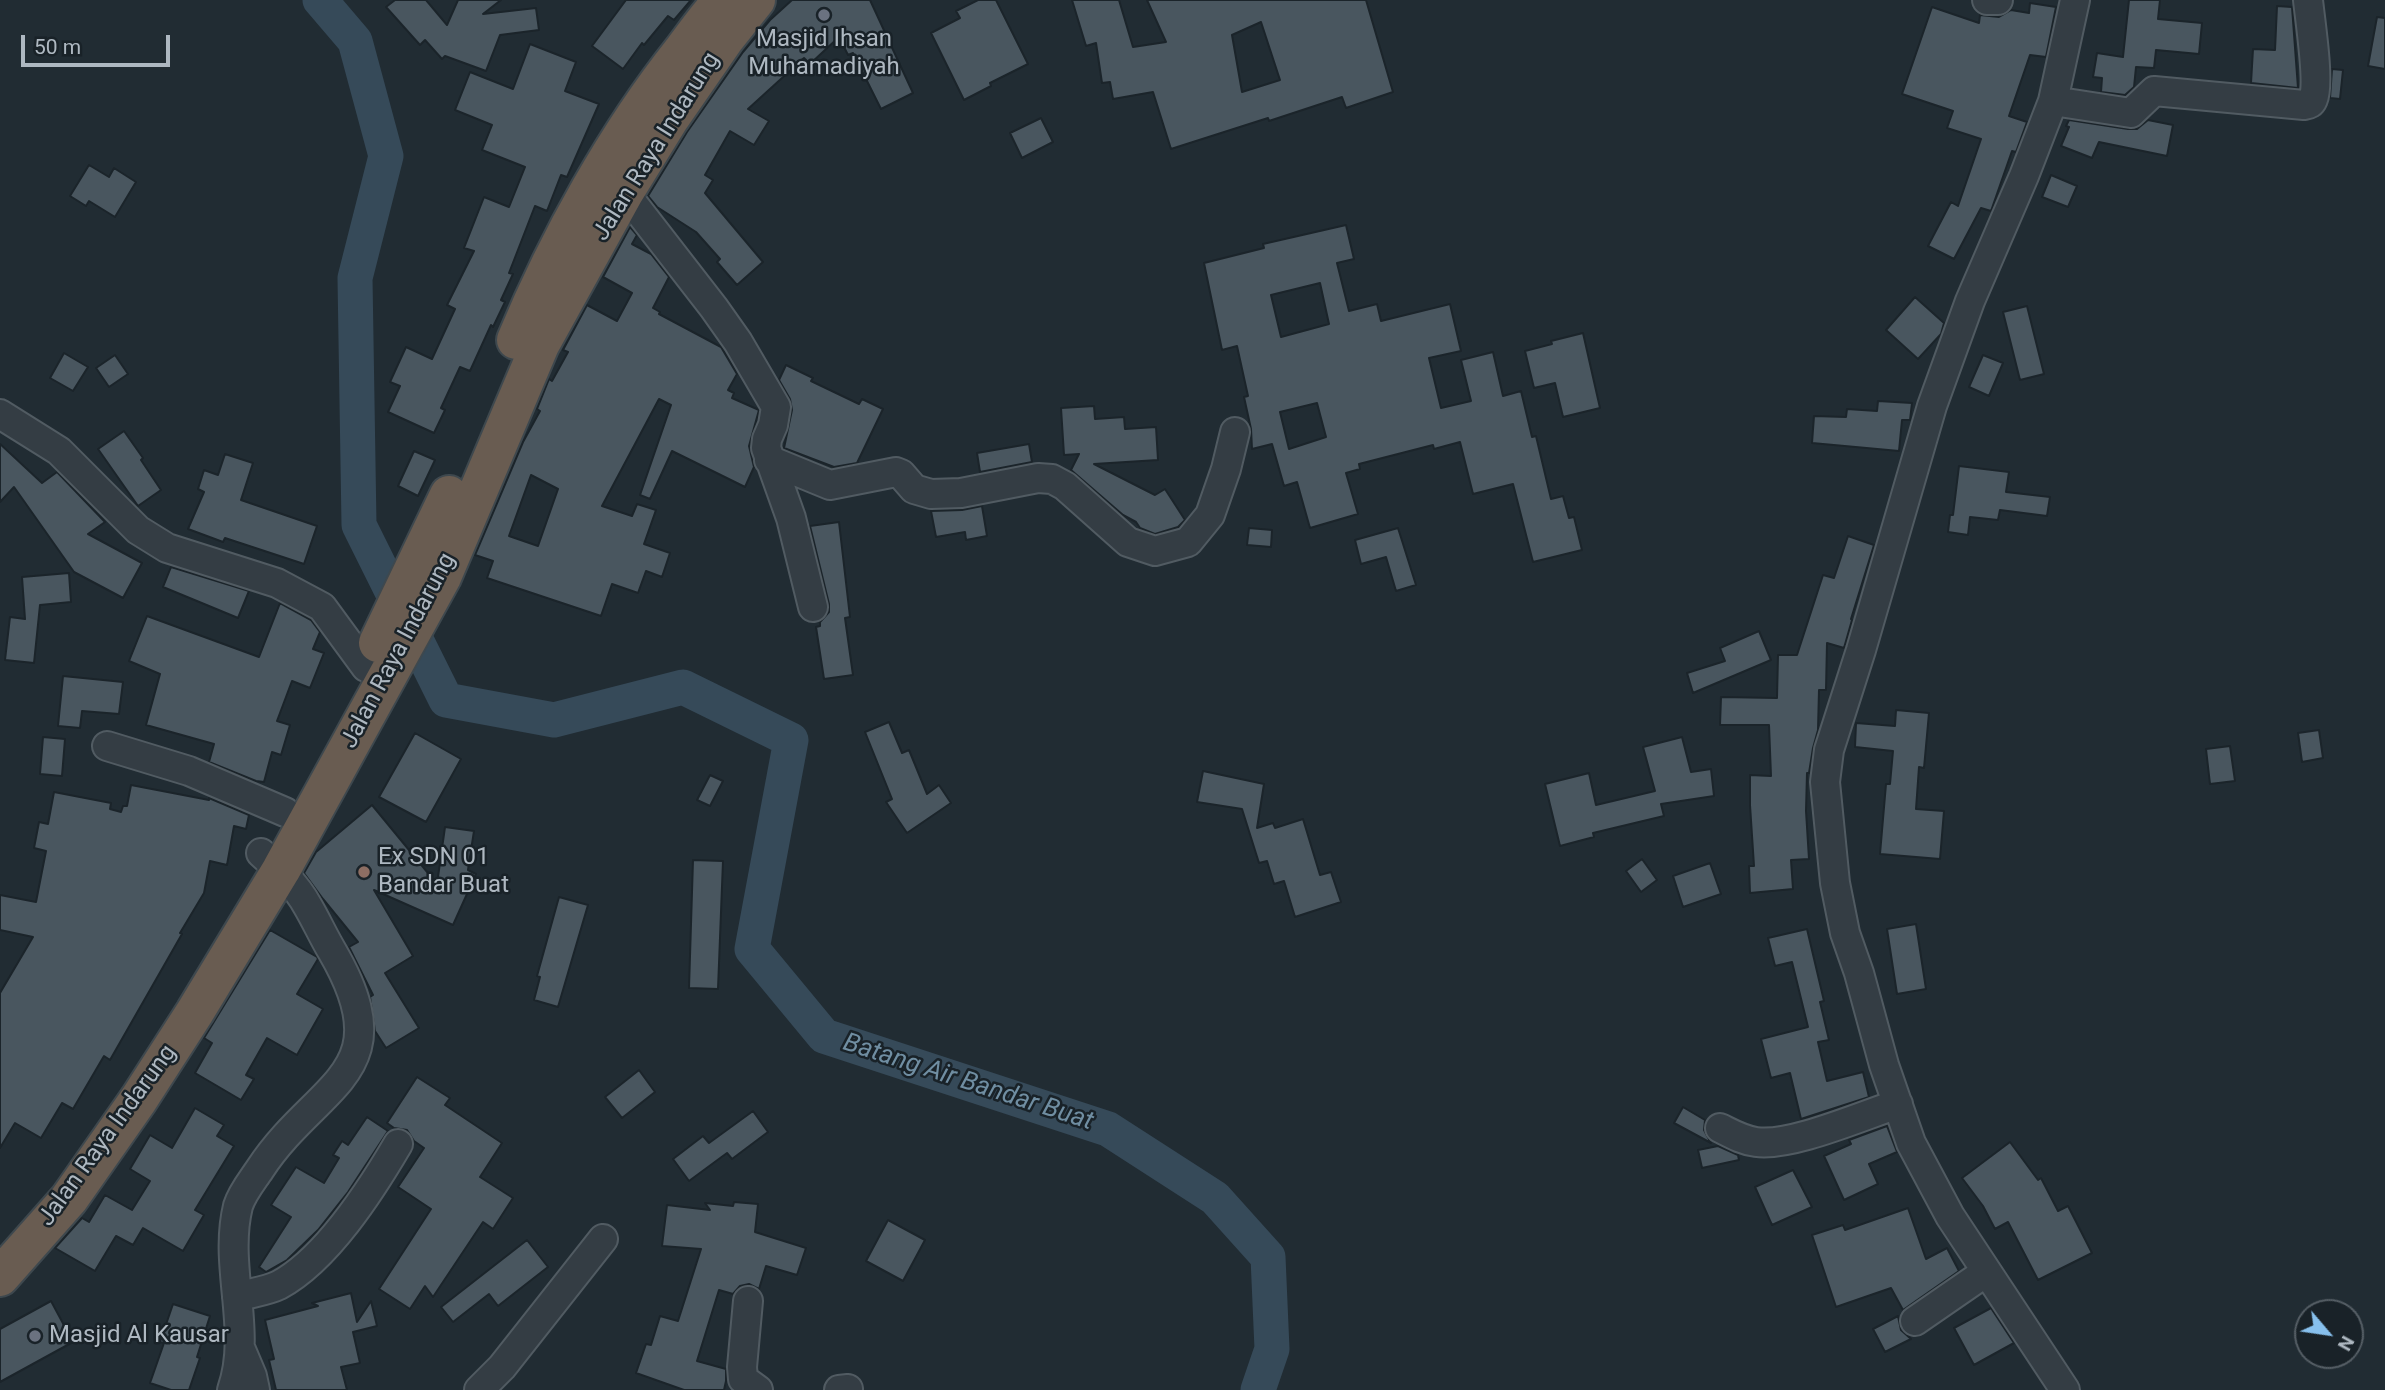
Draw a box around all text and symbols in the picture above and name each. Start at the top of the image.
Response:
marker: Masjid Ihsan Muhamadiyah [816,7,832,23]
scale bar [24,21,173,65]
place label: Masjid Ihsan Muhamadiyah [748,26,900,82]
text: 50 m [34,35,81,59]
street label: Jalan Raya Indarung [587,47,727,247]
street label: Jalan Raya Indarung [335,549,463,753]
place label: Ex SDN 01 Bandar Buat [378,844,509,900]
marker: Ex SDN 01 Bandar Buat [356,864,372,880]
water label: Batang Air Bandar Buat [839,1028,1097,1138]
street label: Jalan Raya Indarung [33,1040,183,1232]
north arrow [2294,1299,2364,1369]
place label: Masjid Al Kausar [49,1322,229,1350]
marker: Masjid Al Kausar [27,1328,43,1344]
text: N [2333,1332,2359,1355]

